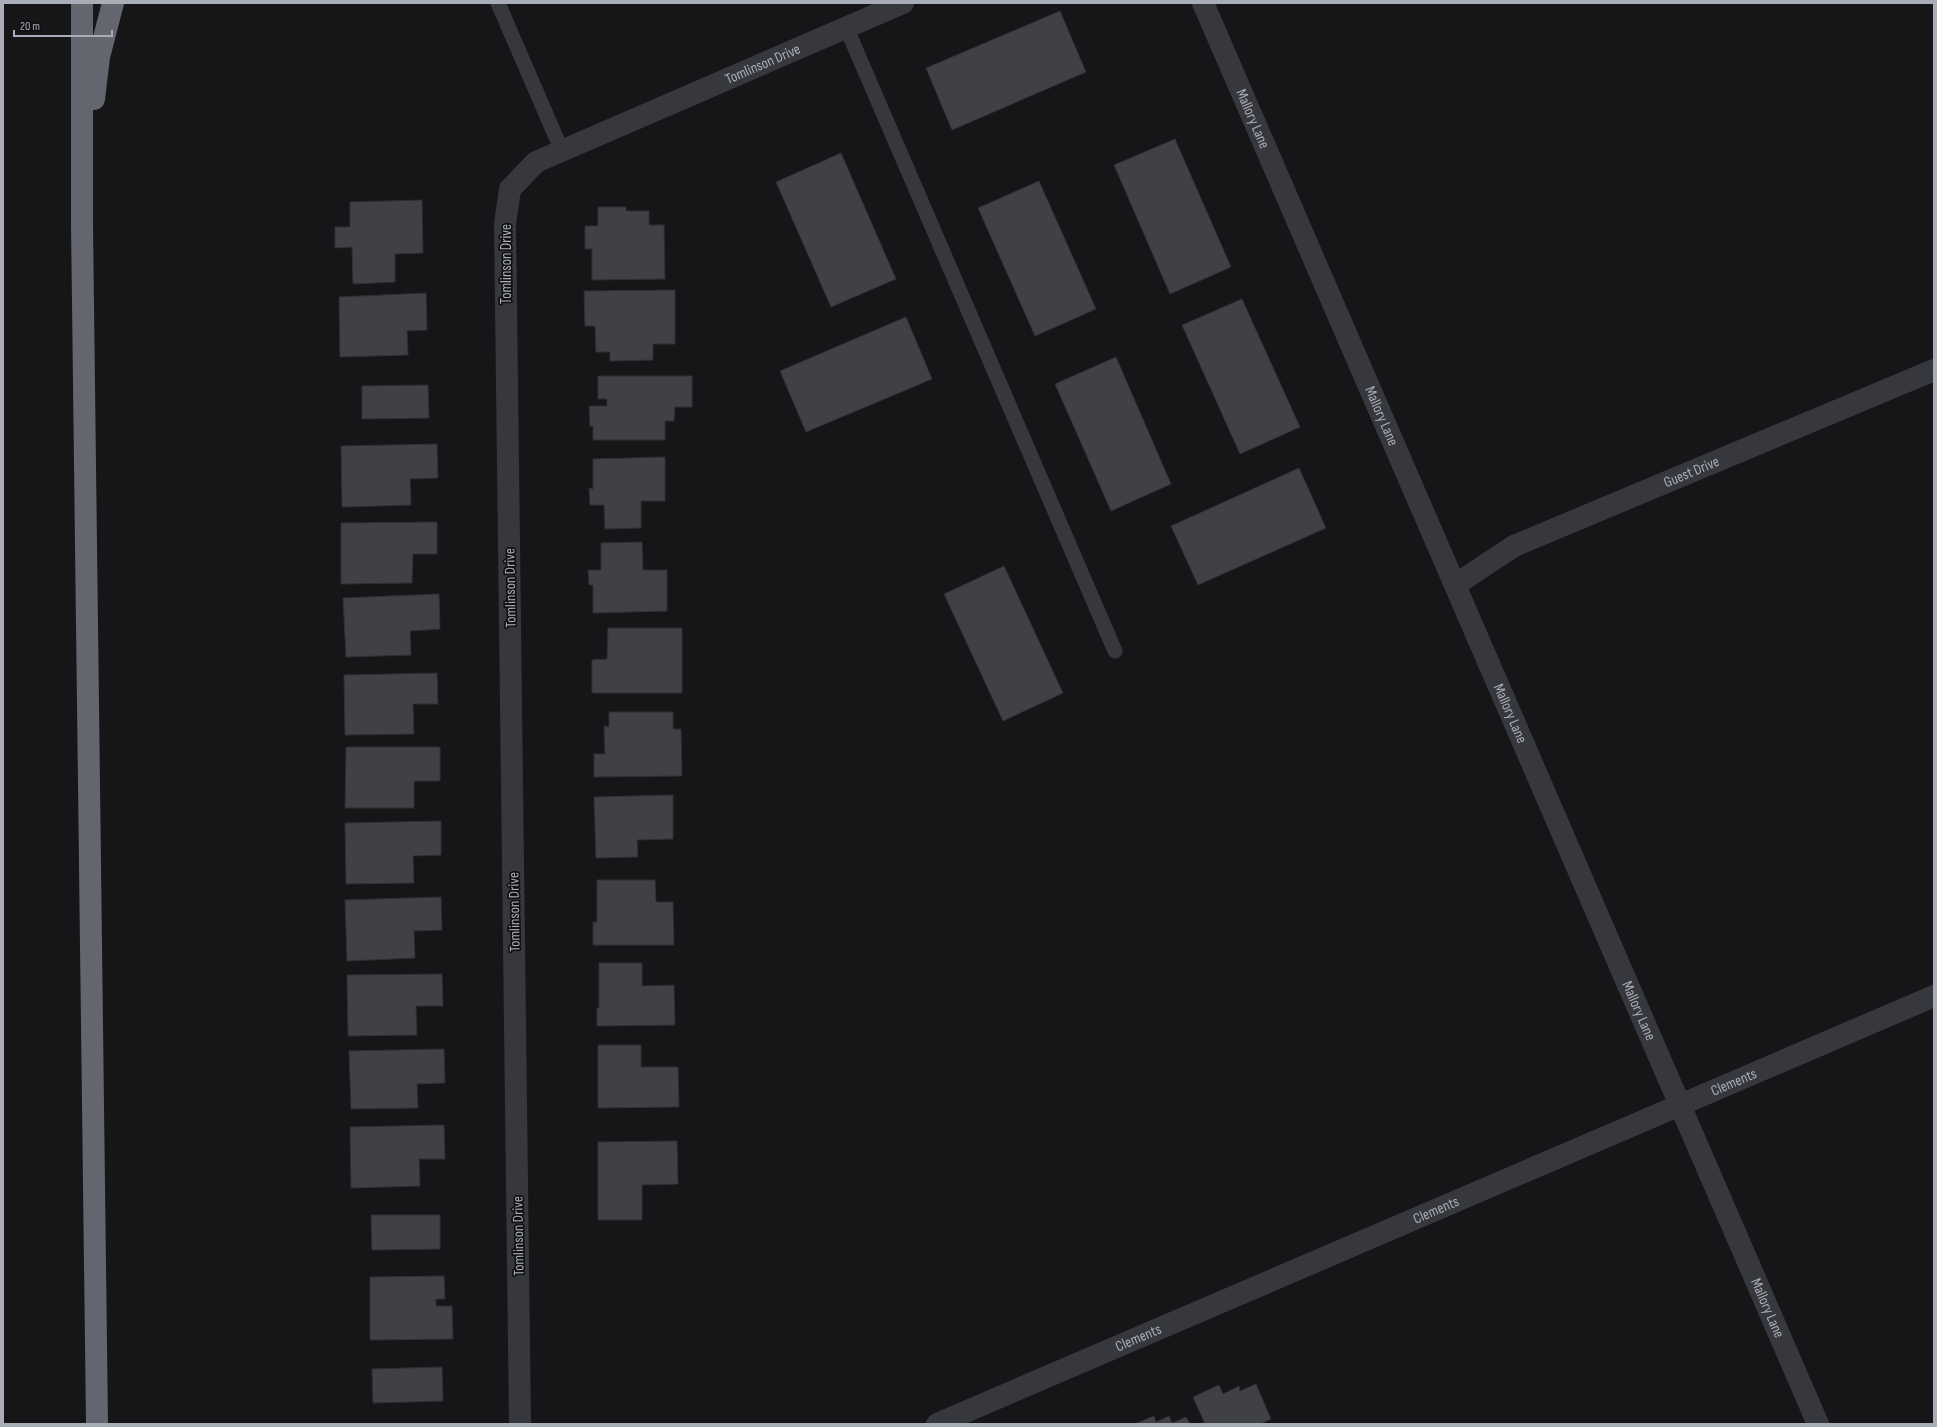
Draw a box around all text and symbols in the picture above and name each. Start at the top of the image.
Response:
scale bar [14,12,112,38]
text: 20 m [20,19,40,34]
street label: Tomlinson Drive [722,40,803,89]
street label: Mallory Lane [1231,86,1274,151]
street label: Tomlinson Drive [497,224,516,304]
street label: Mallory Lane [1360,384,1402,449]
street label: Guest Drive [1661,452,1722,492]
street label: Tomlinson Drive [500,548,521,628]
street label: Mallory Lane [1489,681,1531,746]
street label: Tomlinson Drive [504,872,525,952]
street label: Mallory Lane [1617,978,1660,1044]
street label: Clements [1708,1064,1760,1101]
street label: Clements [1410,1192,1462,1228]
street label: Tomlinson Drive [508,1196,529,1276]
street label: Mallory Lane [1746,1276,1789,1341]
street label: Clements [1113,1320,1164,1356]

